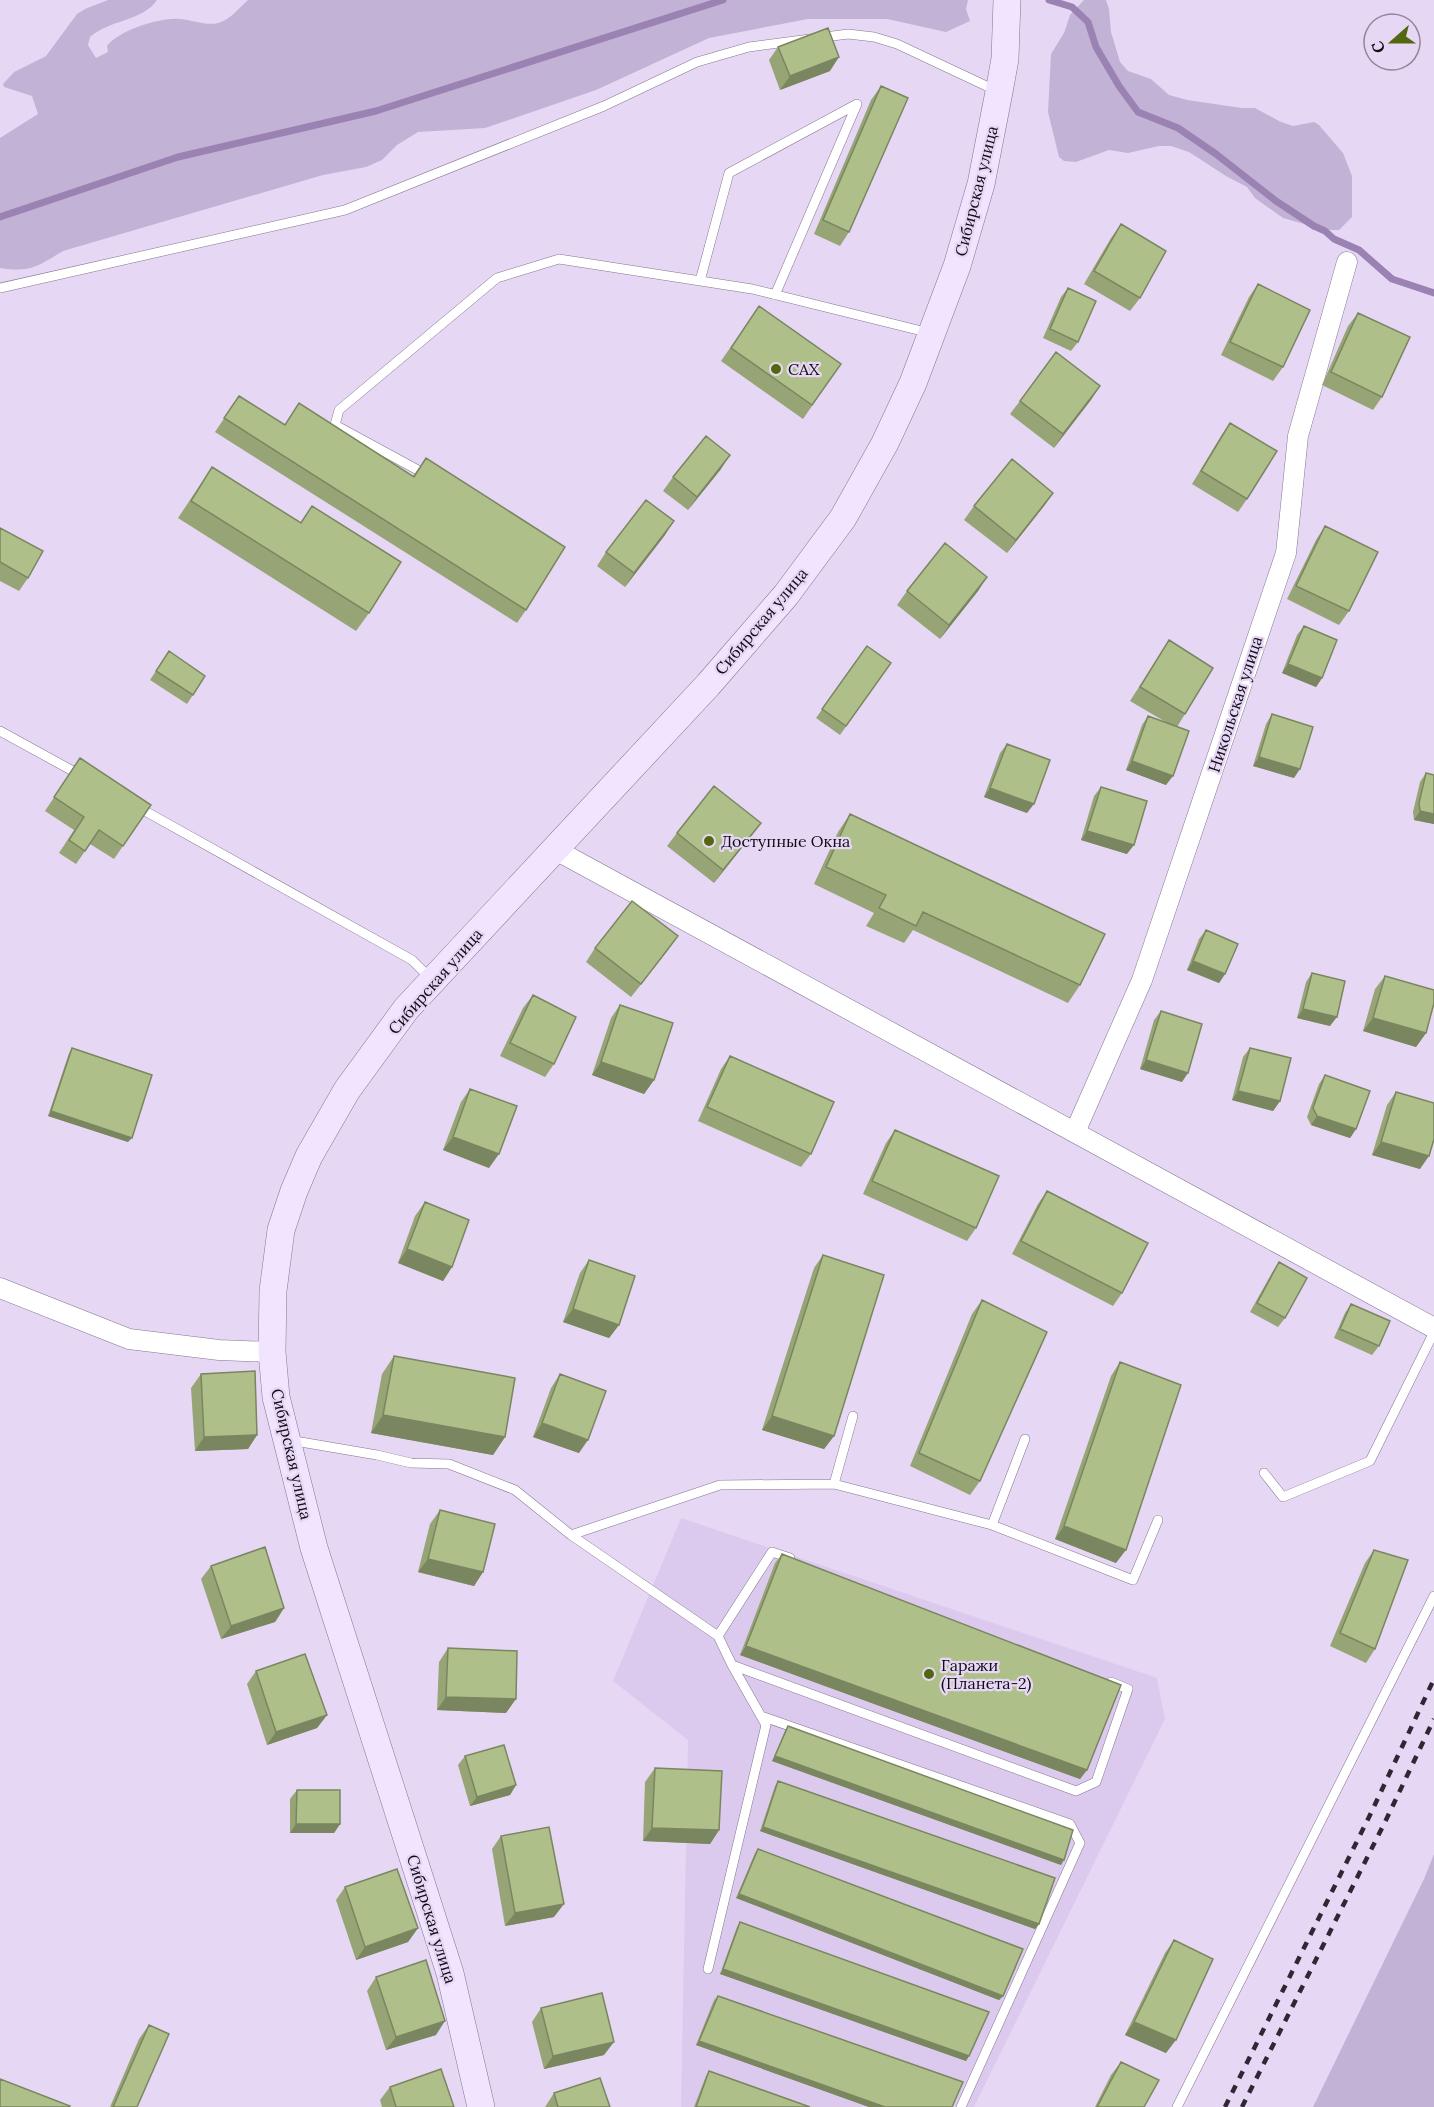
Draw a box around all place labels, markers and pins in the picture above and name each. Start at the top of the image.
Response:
place label: САХ [788,359,820,379]
marker: САХ [769,362,783,376]
place label: Доступные Окна [721,831,850,851]
marker: Доступные Окна [702,834,716,848]
place label: Гаражи (Планета-2) [941,1655,1031,1694]
marker: Гаражи (Планета-2) [922,1667,936,1681]

